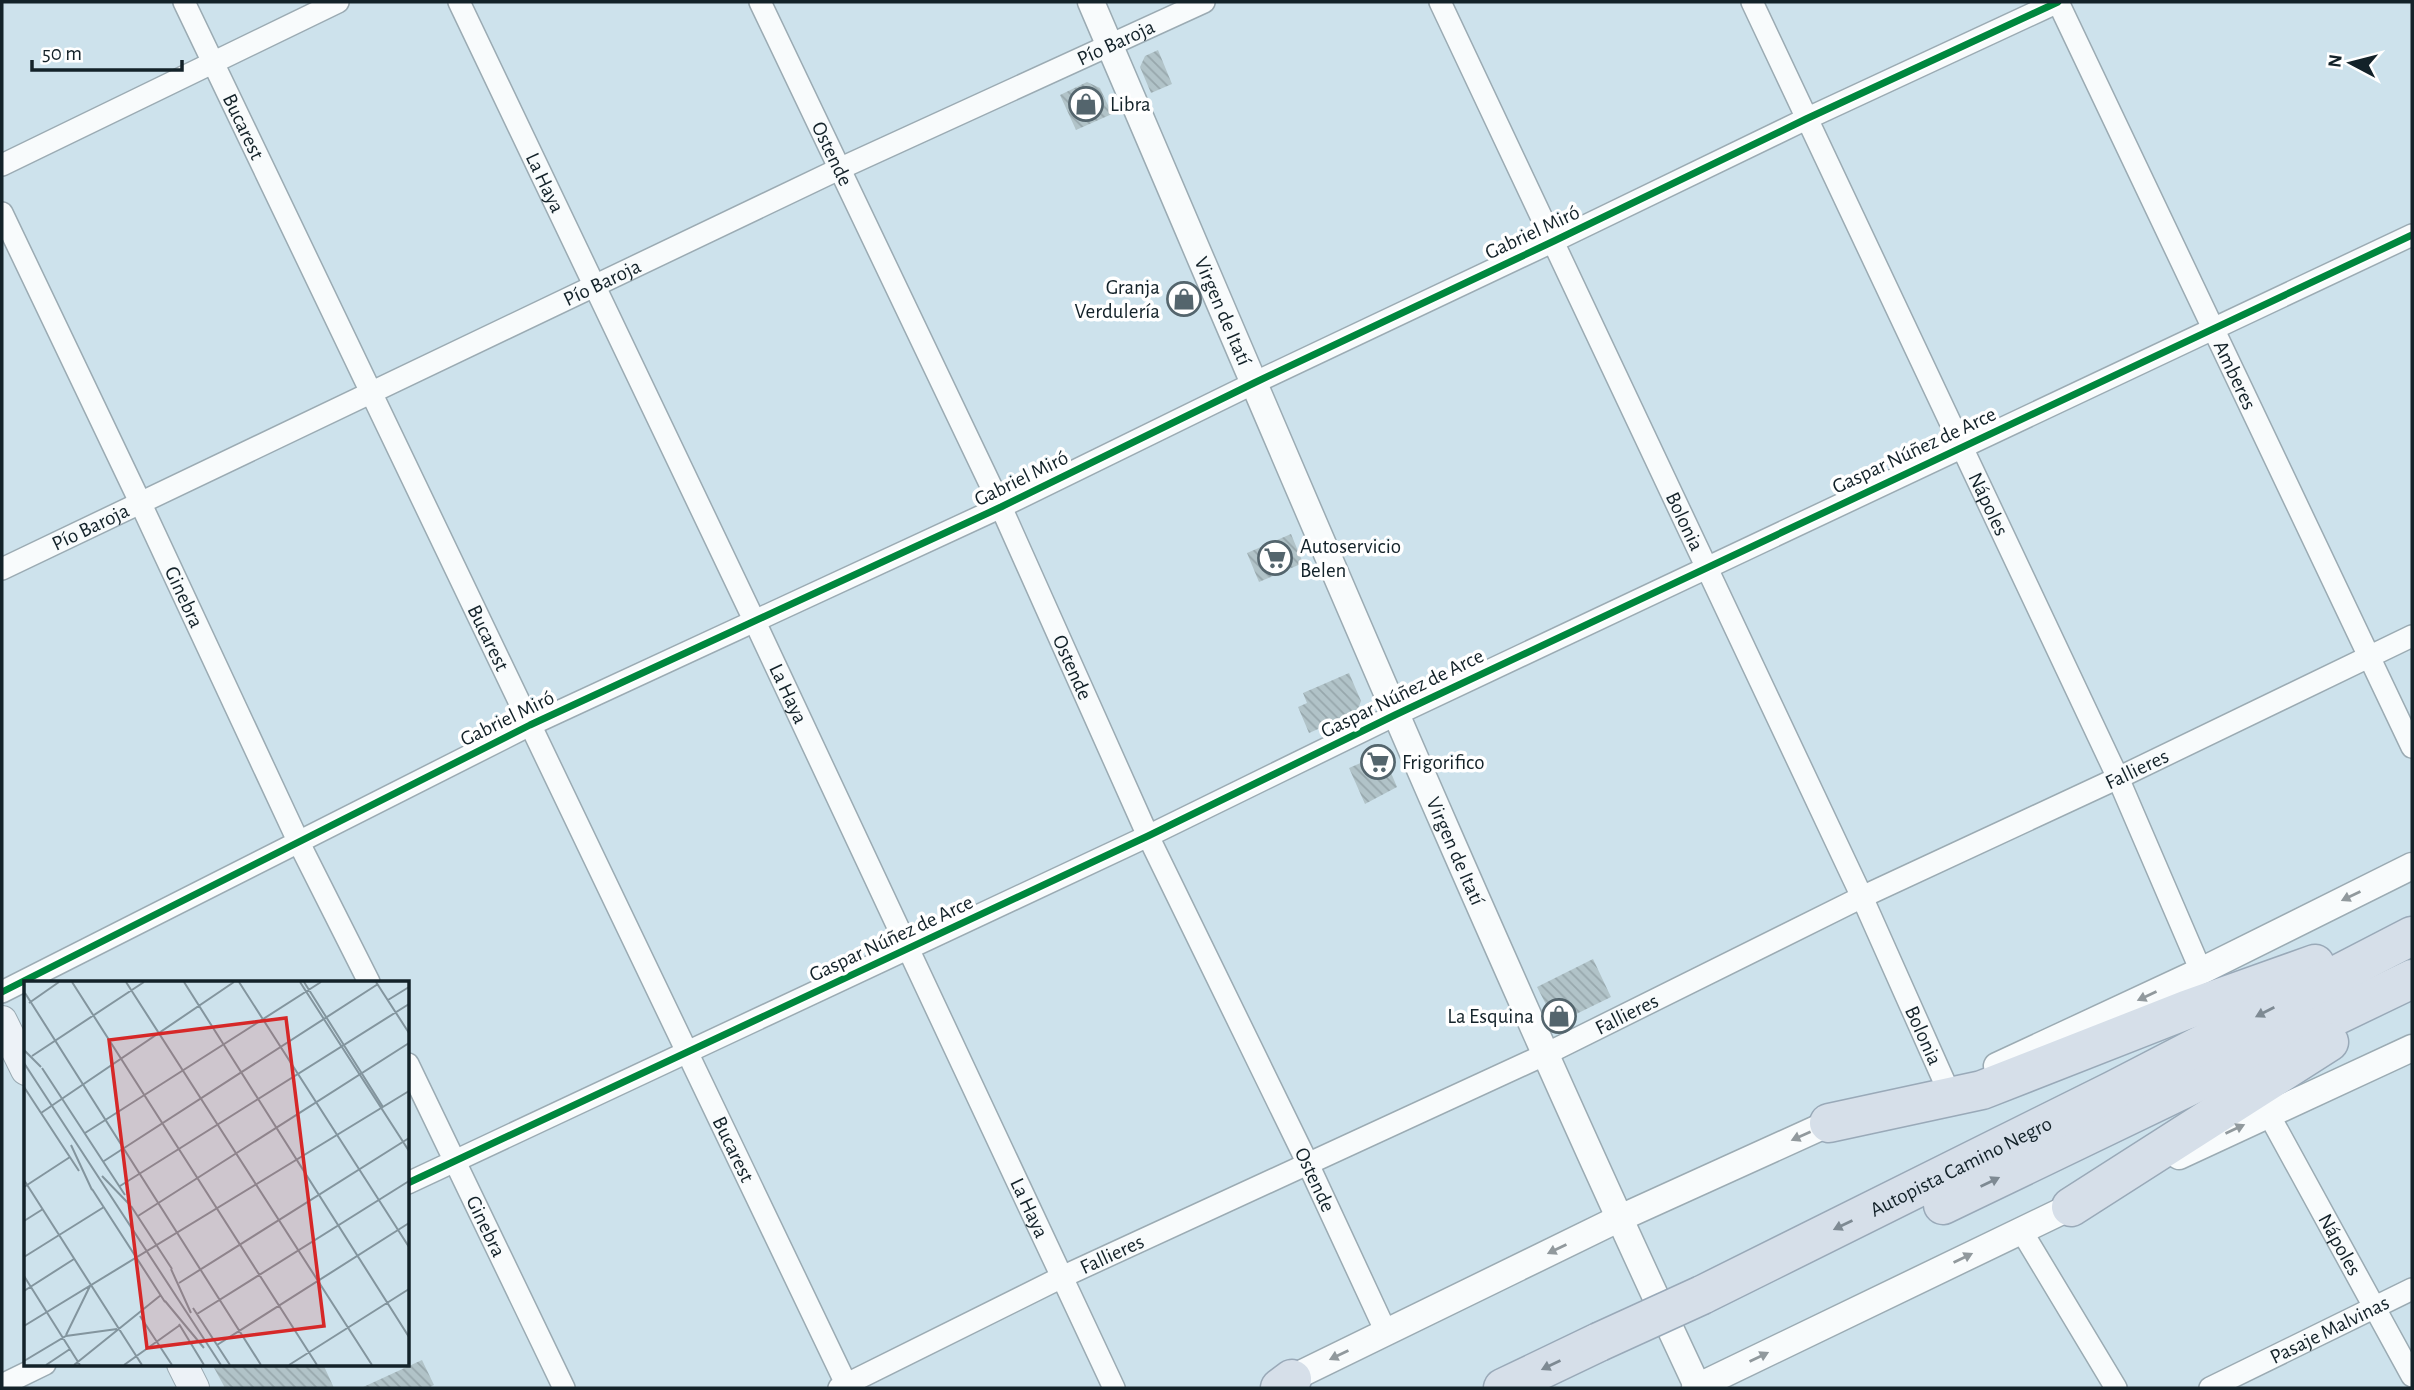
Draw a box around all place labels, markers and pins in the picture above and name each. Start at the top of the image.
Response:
shop icon: Libra [1067,85,1105,123]
place label: Libra [1110,94,1151,115]
place label: Granja Verdulería [1075,277,1160,322]
shop icon: Granja Verdulería [1165,280,1203,318]
place label: Autoservicio Belen [1300,536,1401,581]
supermarket icon: Autoservicio Belen [1256,539,1294,577]
supermarket icon: Frigorifico [1359,743,1397,781]
place label: Frigorifico [1402,752,1484,773]
shop icon: La Esquina [1540,997,1578,1035]
place label: La Esquina [1447,1006,1534,1027]

